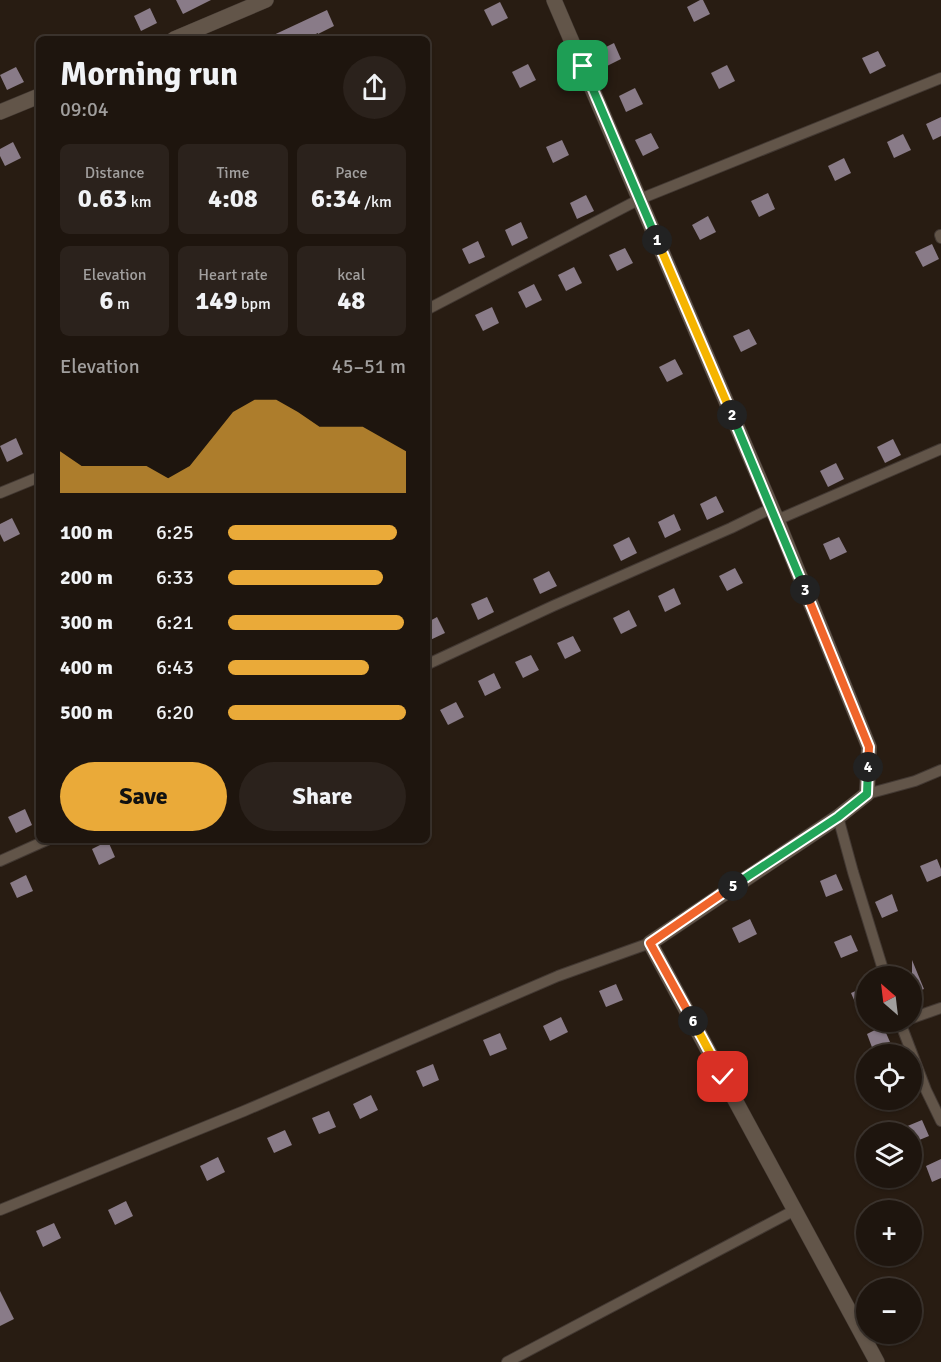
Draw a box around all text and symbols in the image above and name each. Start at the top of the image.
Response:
pin [557,40,608,91]
icon: arrive [566,49,599,82]
text: Morning run [60,54,238,95]
button: share [343,56,406,119]
text: 09:04 [60,97,109,122]
text: Distance [85,163,144,183]
text: Time [217,163,249,183]
text: Pace [335,163,367,183]
text: 0.63 [78,183,127,215]
text: 4:08 [208,183,258,215]
text: 6:34 [311,183,361,215]
text: km [127,192,152,212]
text: /km [361,192,392,212]
pin: 1 [642,225,672,255]
text: 1 [653,230,661,250]
text: Elevation [83,265,147,285]
text: Heart rate [198,265,268,285]
text: kcal [337,265,365,285]
text: 6 [100,285,114,317]
text: 149 [195,285,237,317]
text: 48 [337,285,365,317]
text: m [114,294,130,314]
text: bpm [237,294,271,314]
text: Elevation [60,354,140,379]
text: 45–51 m [332,354,406,379]
pin: 2 [717,400,747,430]
text: 2 [728,405,736,425]
text: 100 m [60,520,113,545]
text: 6:25 [156,520,194,545]
text: 200 m [60,565,113,590]
text: 6:33 [156,565,194,590]
pin: 3 [790,575,820,605]
text: 3 [801,580,809,600]
text: 300 m [60,610,113,635]
text: 6:21 [156,610,194,635]
text: 400 m [60,655,113,680]
text: 6:43 [156,655,194,680]
text: 500 m [60,700,113,725]
text: 6:20 [156,700,194,725]
pin: 4 [853,752,883,782]
text: 4 [864,757,872,777]
button: Save [60,762,227,831]
button: Share [239,762,406,831]
pin: 5 [718,871,748,901]
text: 5 [729,876,737,896]
north arrow [856,966,922,1032]
map controls [856,966,922,1344]
pin: 6 [678,1006,708,1036]
text: 6 [689,1011,697,1031]
button: locate [856,1044,922,1110]
pin [697,1051,748,1102]
icon: check [706,1060,739,1093]
button: layers [856,1122,922,1188]
button: + [856,1200,922,1266]
button: − [856,1278,922,1344]

